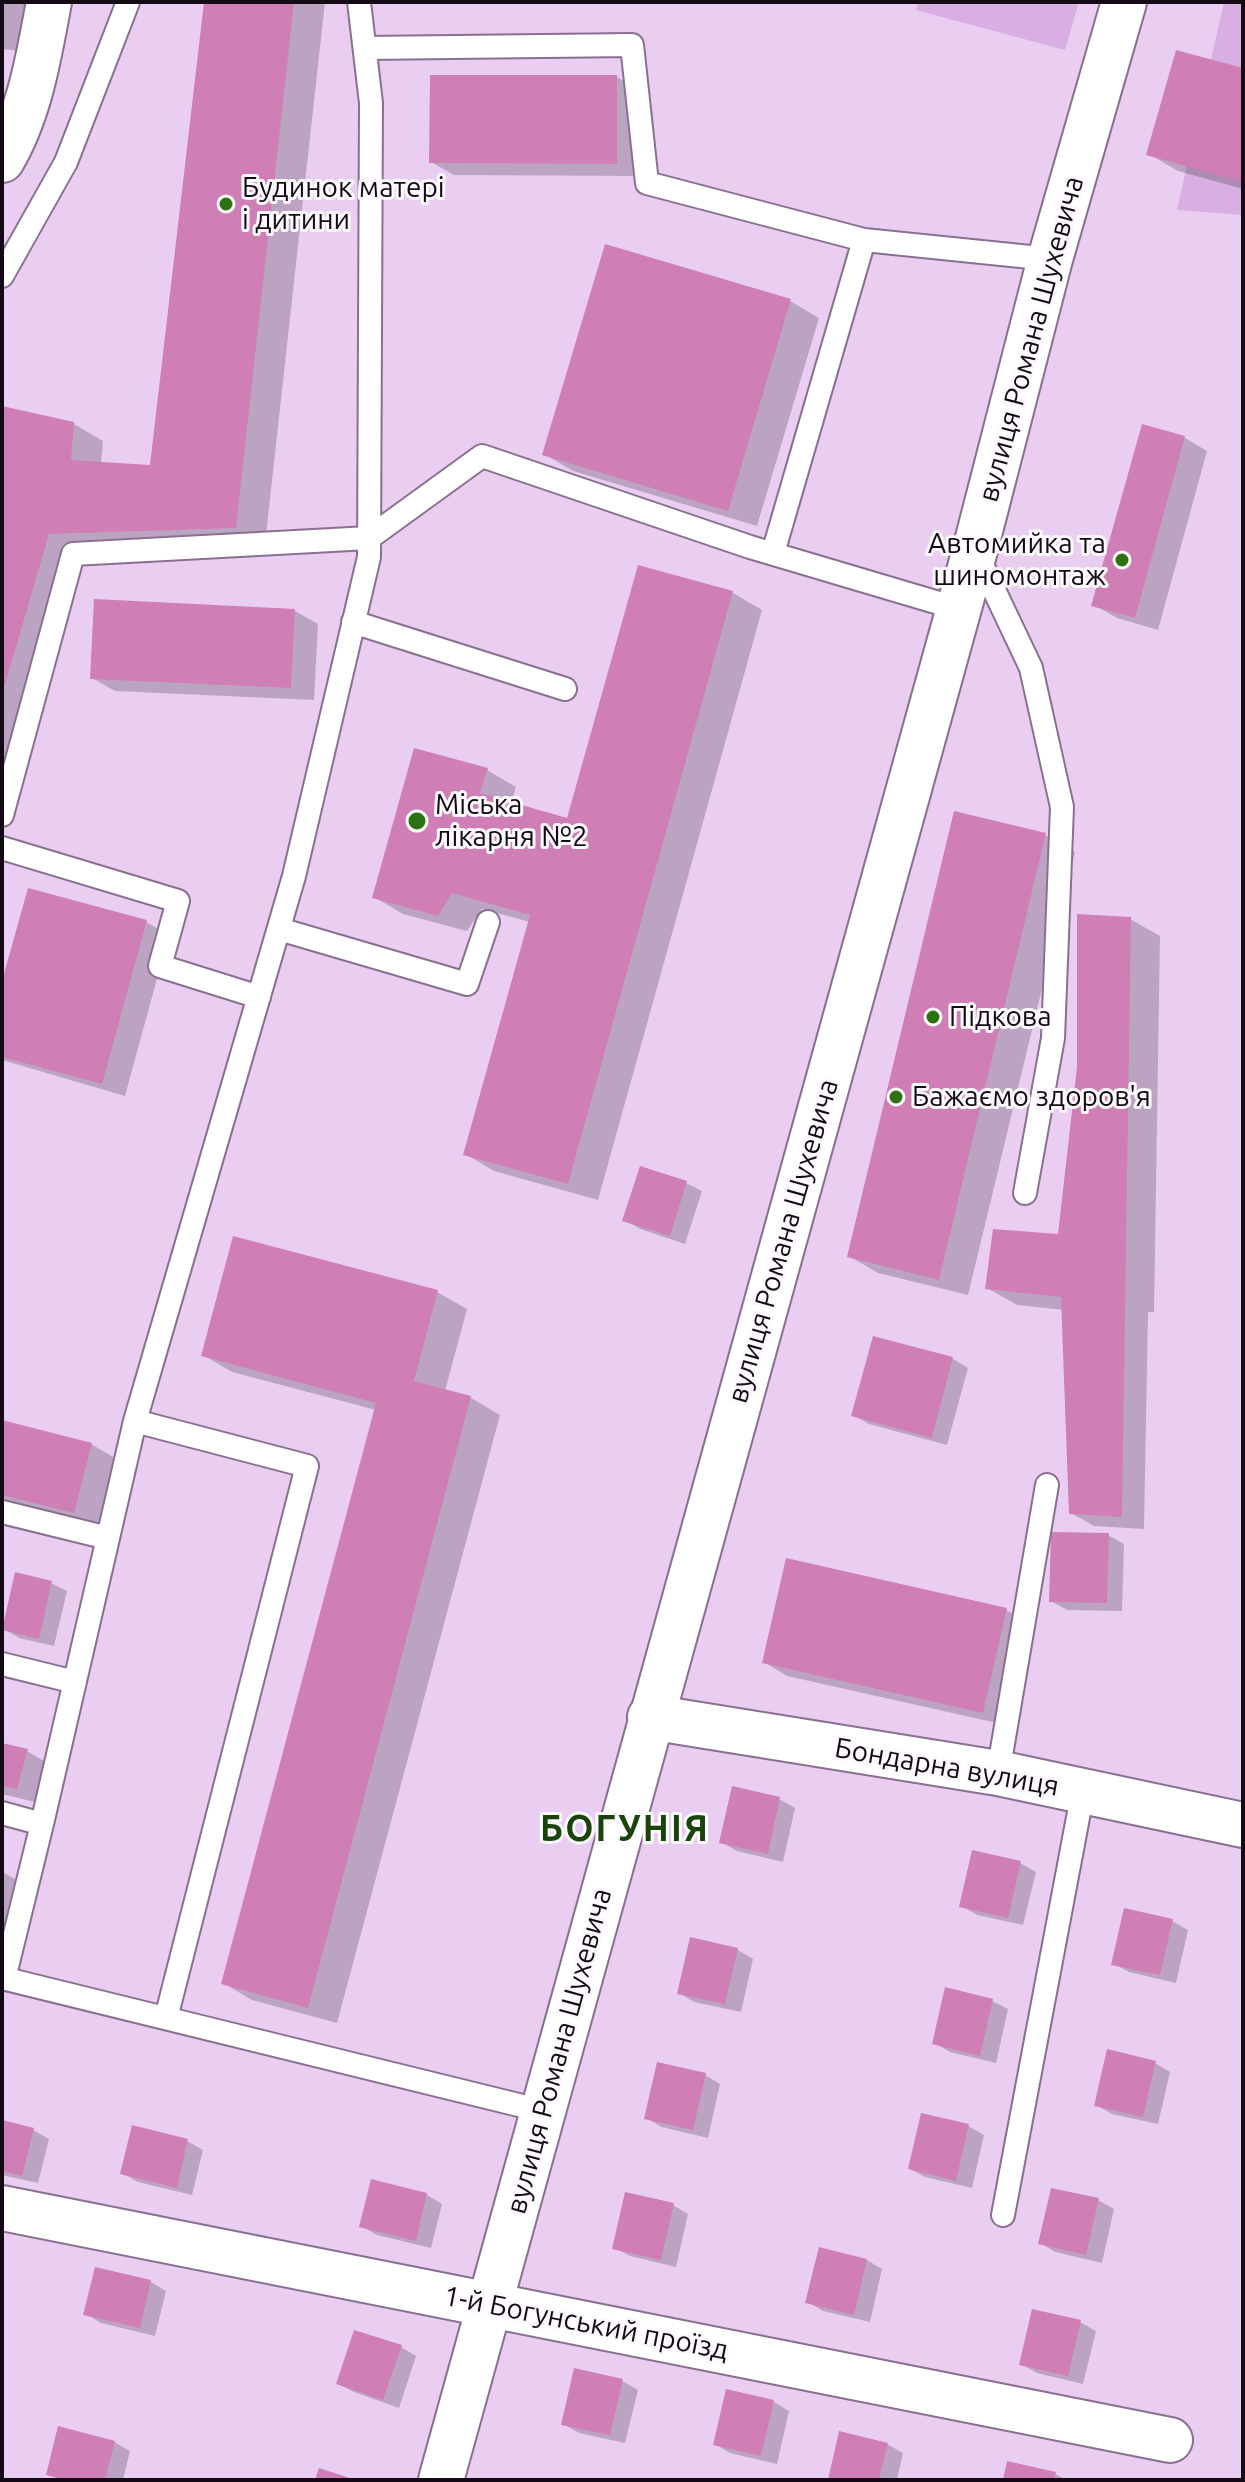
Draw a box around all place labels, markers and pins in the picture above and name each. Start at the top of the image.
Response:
place label: Будинок матері і дитини [242,171,445,237]
marker: Будинок матері і дитини [217,195,235,213]
place label: Автомийка та шиномонтаж [928,527,1106,593]
marker: Автомийка та шиномонтаж [1113,551,1131,569]
place label: Міська лікарня №2 [435,788,588,854]
marker: Міська лікарня №2 [406,810,428,832]
place label: Підкова [949,1000,1052,1034]
marker: Підкова [924,1008,942,1026]
place label: Бажаємо здоров'я [912,1080,1151,1114]
marker: Бажаємо здоров'я [887,1088,905,1106]

